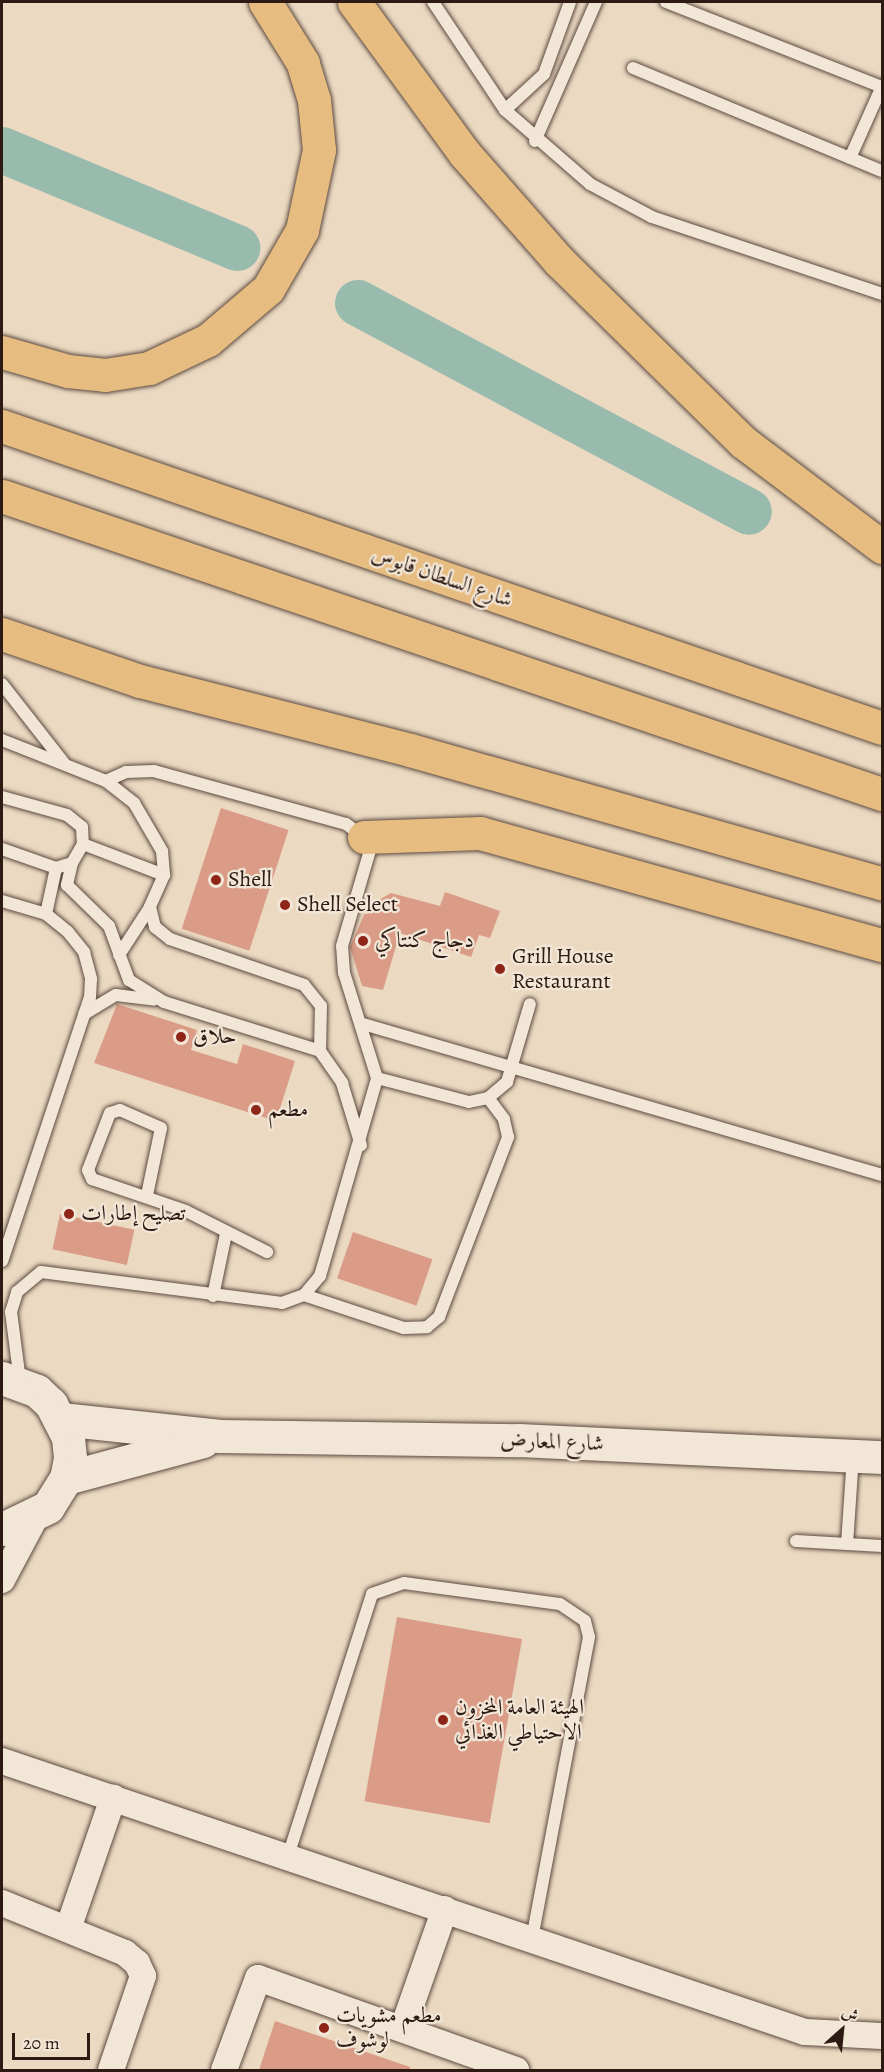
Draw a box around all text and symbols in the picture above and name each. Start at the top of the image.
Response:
street label: شارع السلطان قابوس [368,541,516,613]
place label: Shell [228,867,272,893]
marker: Shell [209,873,223,887]
place label: Shell Select [297,892,398,918]
marker: Shell Select [278,898,292,912]
place label: دجاج كنتاكي [375,928,474,954]
marker: دجاج كنتاكي [356,934,370,948]
place label: Grill House Restaurant [512,943,614,994]
marker: Grill House Restaurant [493,962,507,976]
place label: حلاق [193,1024,237,1050]
marker: حلاق [174,1030,188,1044]
place label: مطعم [268,1097,308,1123]
marker: مطعم [249,1103,263,1117]
place label: تصليح إطارات [81,1201,185,1227]
marker: تصليح إطارات [62,1207,76,1221]
street label: شارع المعارض [500,1427,604,1457]
place label: الهيئة العامة المخزون الاحتياطي الغذائي [455,1694,584,1746]
marker: الهيئة العامة المخزون الاحتياطي الغذائي [436,1713,450,1727]
north arrow [812,2000,872,2060]
text: ش [838,2001,862,2027]
place label: مطعم مشويات لوشوف [336,2002,441,2054]
scale bar [15,2021,93,2059]
marker: مطعم مشويات لوشوف [317,2021,331,2035]
text: 20 m [23,2031,60,2055]

